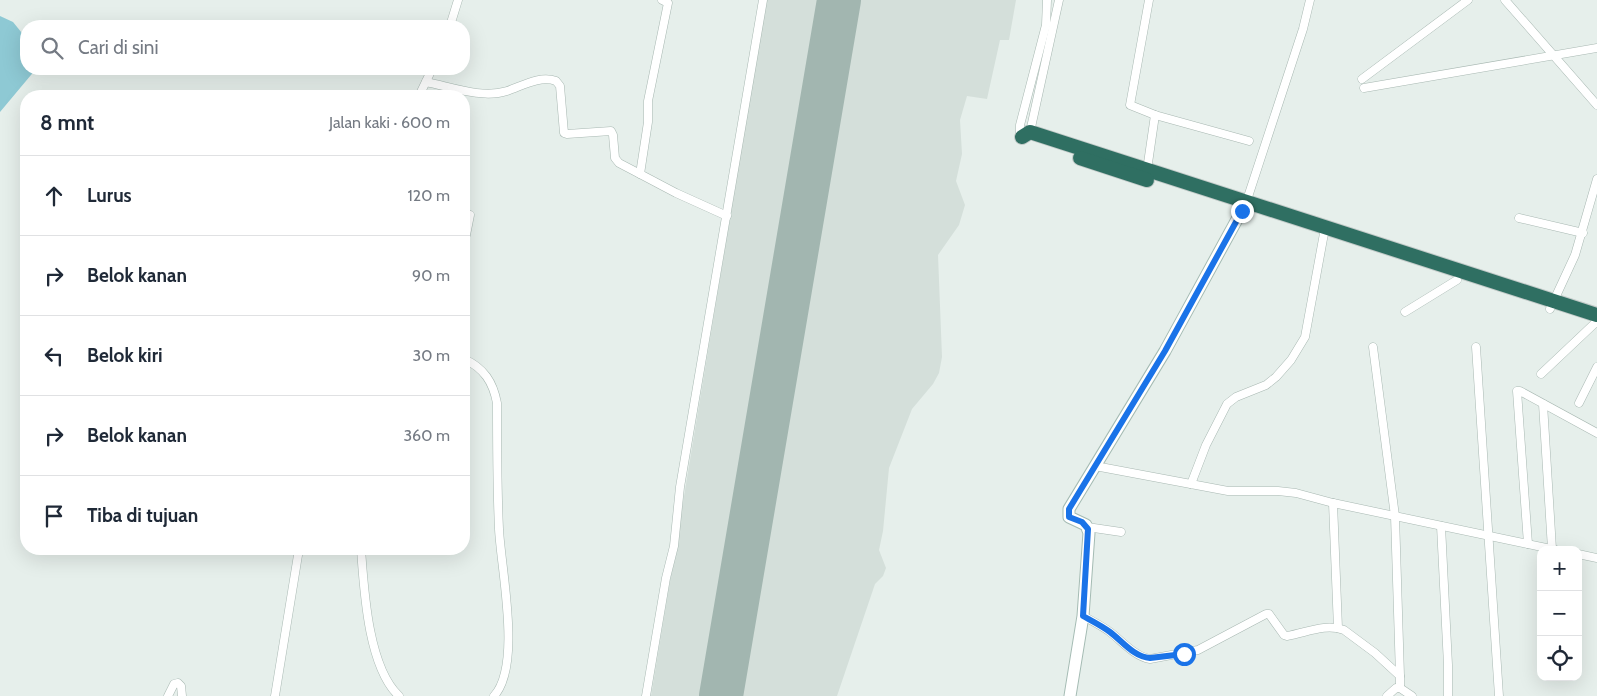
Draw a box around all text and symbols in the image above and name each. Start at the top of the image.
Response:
search box [20,20,470,75]
icon: search [38,34,66,62]
text: Cari di sini [78,36,159,59]
text: 8 mnt [40,110,94,135]
text: Jalan kaki · 600 m [329,113,450,132]
icon: ahead [40,182,68,210]
text: Lurus [87,184,132,207]
text: 120 m [408,186,450,205]
route end [1231,200,1254,223]
icon: right [40,262,68,290]
text: Belok kanan [87,264,187,287]
text: 90 m [412,266,450,285]
icon: left [40,342,68,370]
text: Belok kiri [87,344,163,367]
text: 30 m [413,346,450,365]
icon: right [40,422,68,450]
text: Belok kanan [87,424,187,447]
text: 360 m [403,426,450,445]
icon: arrive [40,502,68,530]
text: Tiba di tujuan [87,504,198,527]
map controls [1537,546,1582,681]
button: + [1537,546,1582,591]
button: − [1537,591,1582,636]
button: locate [1537,636,1582,681]
route start [1173,643,1196,666]

